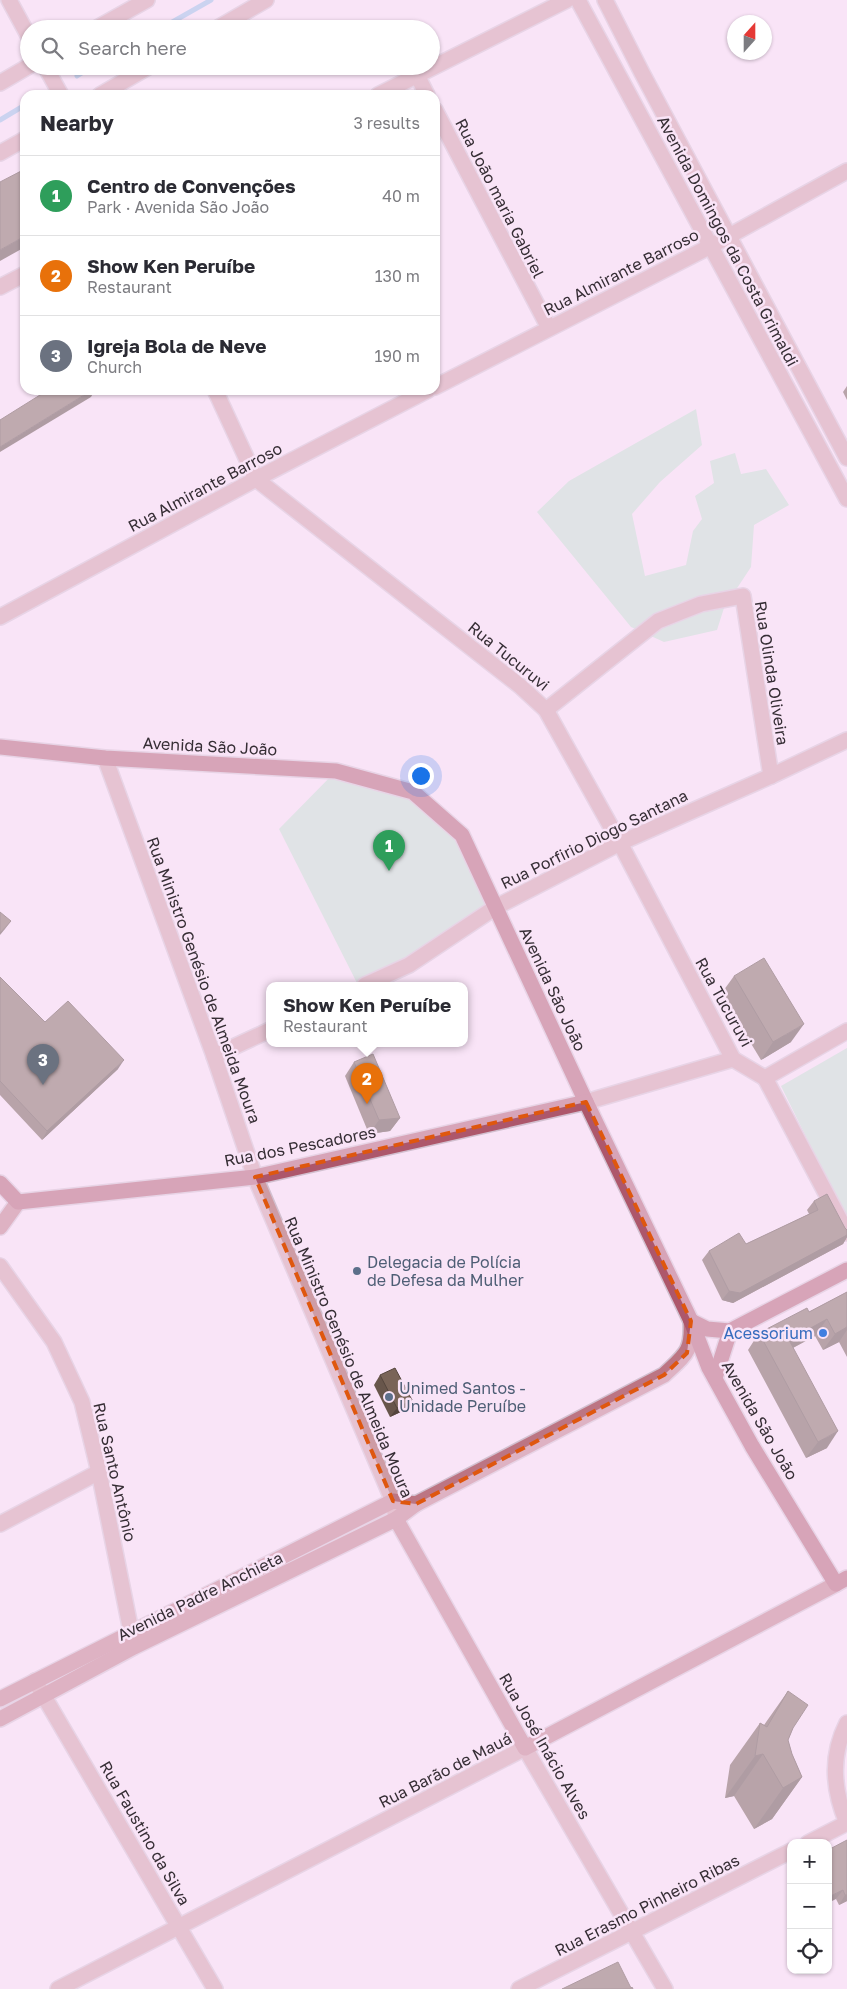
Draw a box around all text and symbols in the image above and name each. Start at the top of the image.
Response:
north arrow [727,15,772,60]
search box [20,20,440,75]
icon: search [38,34,66,62]
text: Search here [78,36,187,59]
text: Nearby [40,110,114,136]
street label: Avenida Domingos da Costa Grimaldi [653,112,803,370]
text: 3 results [353,113,420,133]
street label: Rua João maria Gabriel [451,115,549,281]
text: Centro de Convenções [87,174,296,197]
text: 1 [52,186,60,206]
text: 40 m [382,186,420,206]
text: Park · Avenida São João [87,197,269,217]
street label: Rua Almirante Barroso [540,224,702,320]
text: Show Ken Peruíbe [87,254,255,277]
text: 2 [51,266,61,286]
text: 130 m [375,266,420,286]
text: Restaurant [87,277,172,297]
text: Igreja Bola de Neve [87,334,267,357]
text: 3 [51,346,61,366]
text: 190 m [374,346,420,366]
text: Church [87,357,142,377]
street label: Rua Almirante Barroso [125,438,285,536]
street label: Rua Olinda Oliveira [751,599,793,747]
street label: Rua Tucuruvi [464,617,554,695]
street label: Avenida São João [142,732,278,760]
your location [408,763,434,789]
street label: Rua Porfirio Diogo Santana [497,785,691,893]
pin: 1 [373,830,405,871]
street label: Rua Ministro Genésio de Almeida Moura [143,834,265,1126]
street label: Avenida São João [515,924,591,1054]
street label: Rua Tucuruvi [691,954,757,1050]
popup [266,982,468,1047]
text: Show Ken Peruíbe [283,993,451,1016]
text: Restaurant [283,1016,368,1036]
pin: 3 [27,1044,59,1085]
pin: 2 [351,1063,383,1104]
street label: Rua dos Pescadores [222,1121,378,1171]
street label: Rua Ministro Genésio de Almeida Moura [281,1213,417,1501]
place label: Delegacia de Polícia de Defesa da Mulher [367,1252,524,1290]
marker: Delegacia de Polícia de Defesa da Mulher [351,1265,363,1277]
place label: Acessorium [724,1323,813,1343]
marker: Acessorium [817,1327,829,1339]
street label: Avenida São João [718,1357,802,1483]
place label: Unimed Santos - Unidade Peruíbe [399,1378,526,1416]
marker: Unimed Santos - Unidade Peruíbe [383,1391,395,1403]
street label: Rua Santo Antônio [89,1400,141,1544]
street label: Avenida Padre Anchieta [114,1547,286,1645]
street label: Rua José Inácio Alves [495,1669,595,1823]
street label: Rua Barão de Mauá [375,1728,515,1812]
street label: Rua Faustino da Silva [95,1757,195,1909]
map controls [787,1839,832,1974]
button: + [787,1839,832,1884]
street label: Rua Erasmo Pinheiro Ribas [551,1850,743,1960]
button: − [787,1884,832,1929]
button: locate [787,1929,832,1974]

